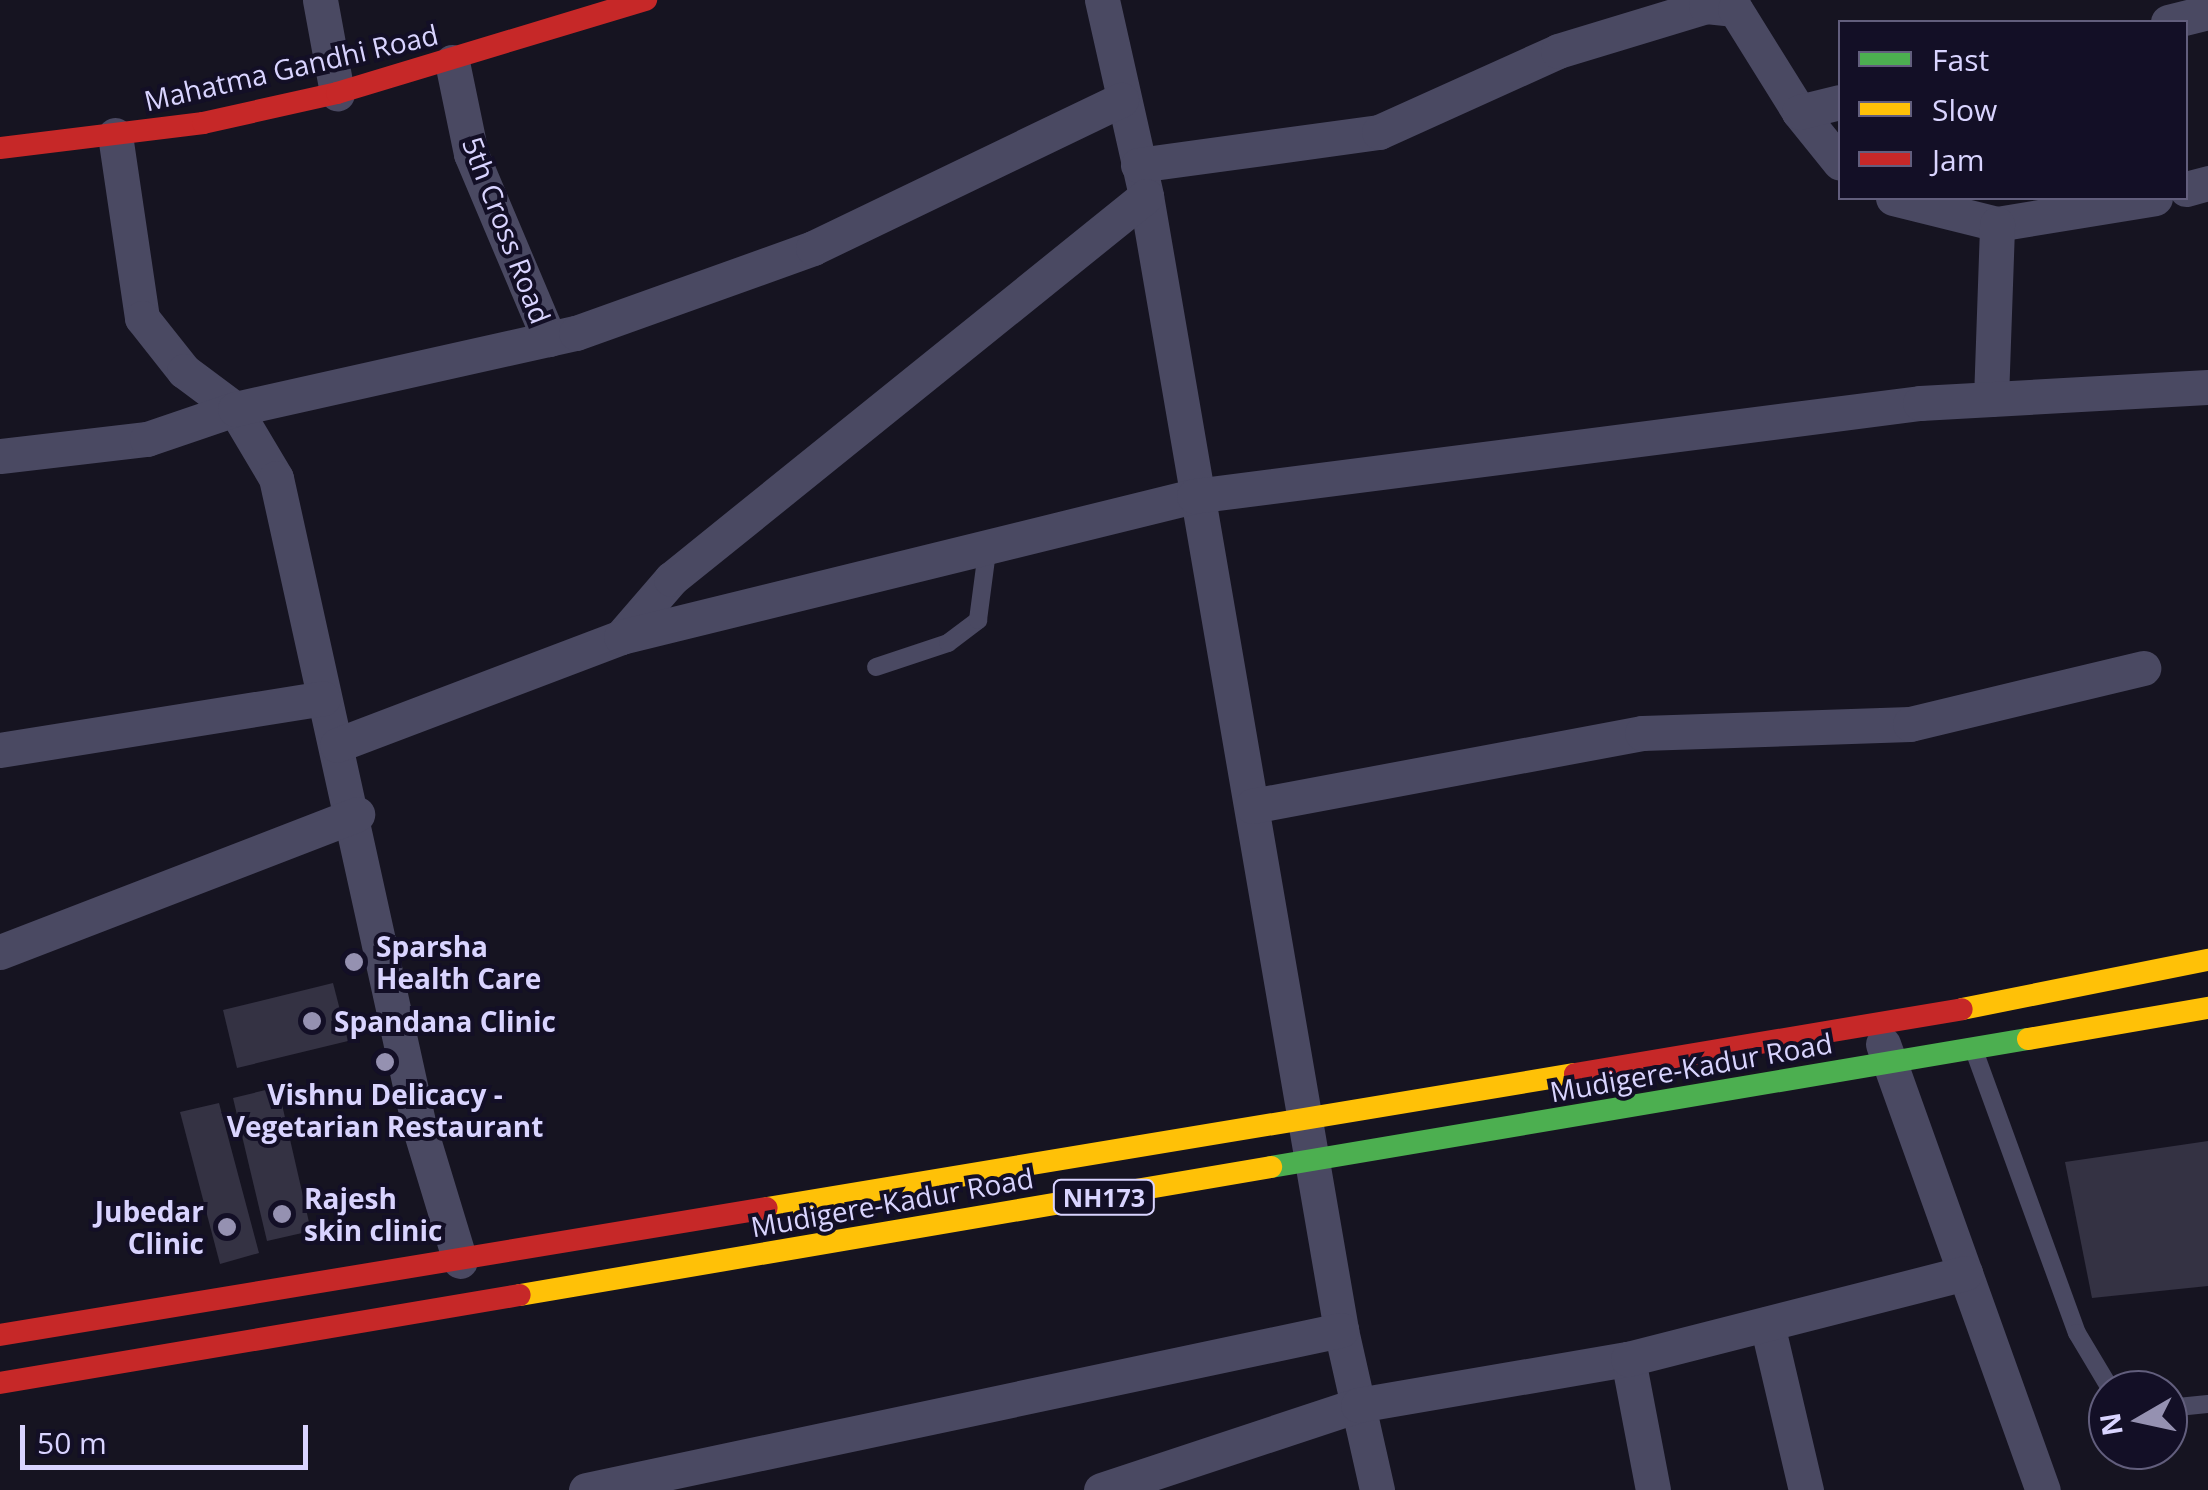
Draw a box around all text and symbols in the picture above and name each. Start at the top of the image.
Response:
street label: Mahatma Gandhi Road [141,17,441,117]
legend [1838,20,2188,200]
text: Fast [1932,39,1989,80]
text: Slow [1932,89,1997,130]
street label: 5th Cross Road [456,132,558,328]
text: Jam [1932,139,1985,180]
place label: Sparsha Health Care [376,929,541,995]
marker: Sparsha Health Care [341,949,367,975]
place label: Spandana Clinic [334,1004,556,1038]
marker: Spandana Clinic [299,1008,325,1034]
street label: Mudigere-Kadur Road [1547,1026,1835,1108]
marker: Vishnu Delicacy - Vegetarian Restaurant [374,1051,396,1073]
place label: Vishnu Delicacy - Vegetarian Restaurant [227,1077,543,1143]
street label: Mudigere-Kadur Road [748,1161,1036,1243]
road number: NH173 [1052,1177,1156,1217]
place label: Rajesh skin clinic [304,1181,442,1247]
place label: Jubedar Clinic [95,1194,204,1260]
marker: Rajesh skin clinic [269,1201,295,1227]
marker: Jubedar Clinic [214,1214,240,1240]
north arrow [2088,1370,2188,1470]
scale bar [25,1405,312,1467]
text: N [2090,1410,2131,1439]
text: 50 m [37,1422,107,1463]

